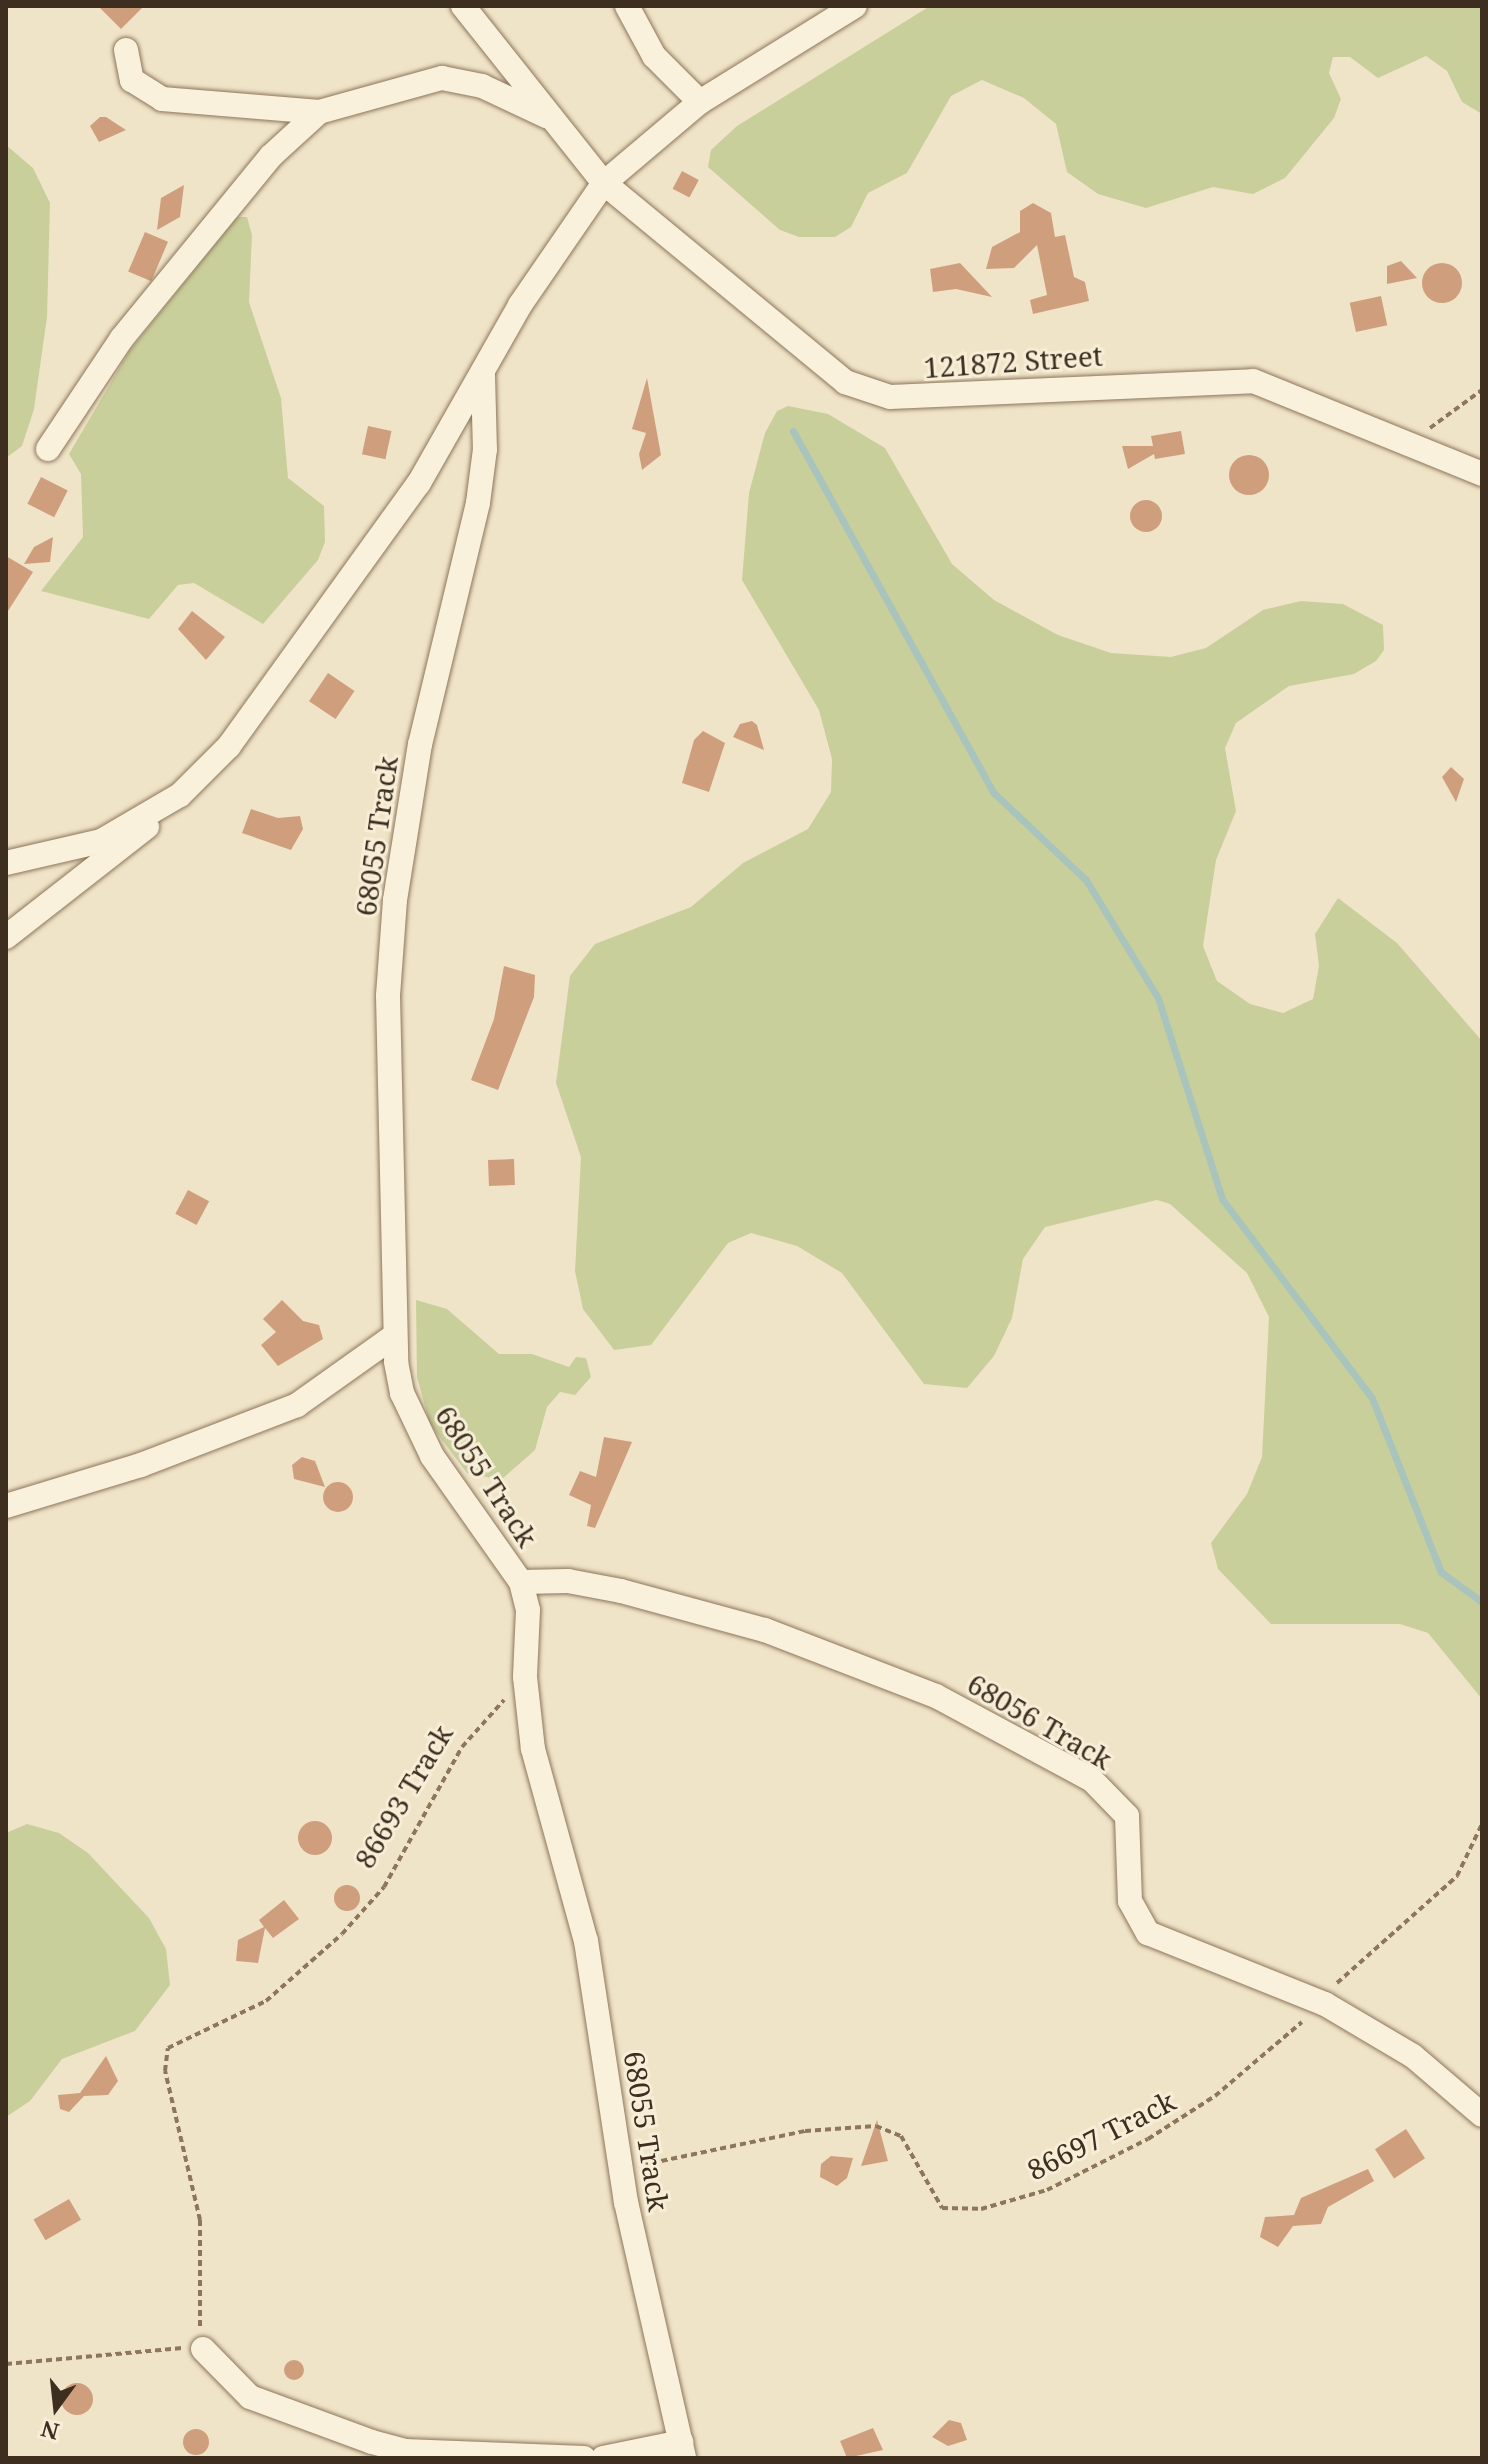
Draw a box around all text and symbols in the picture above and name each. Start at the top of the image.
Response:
street label: 121872 Street [922,338,1104,384]
street label: 68055 Track [348,754,404,918]
street label: 68055 Track [429,1399,545,1553]
street label: 68056 Track [962,1666,1118,1776]
street label: 86693 Track [347,1718,459,1874]
street label: 68055 Track [618,2049,676,2213]
street label: 86697 Track [1022,2083,1180,2187]
north arrow [16,2368,96,2448]
text: N [38,2414,62,2448]

